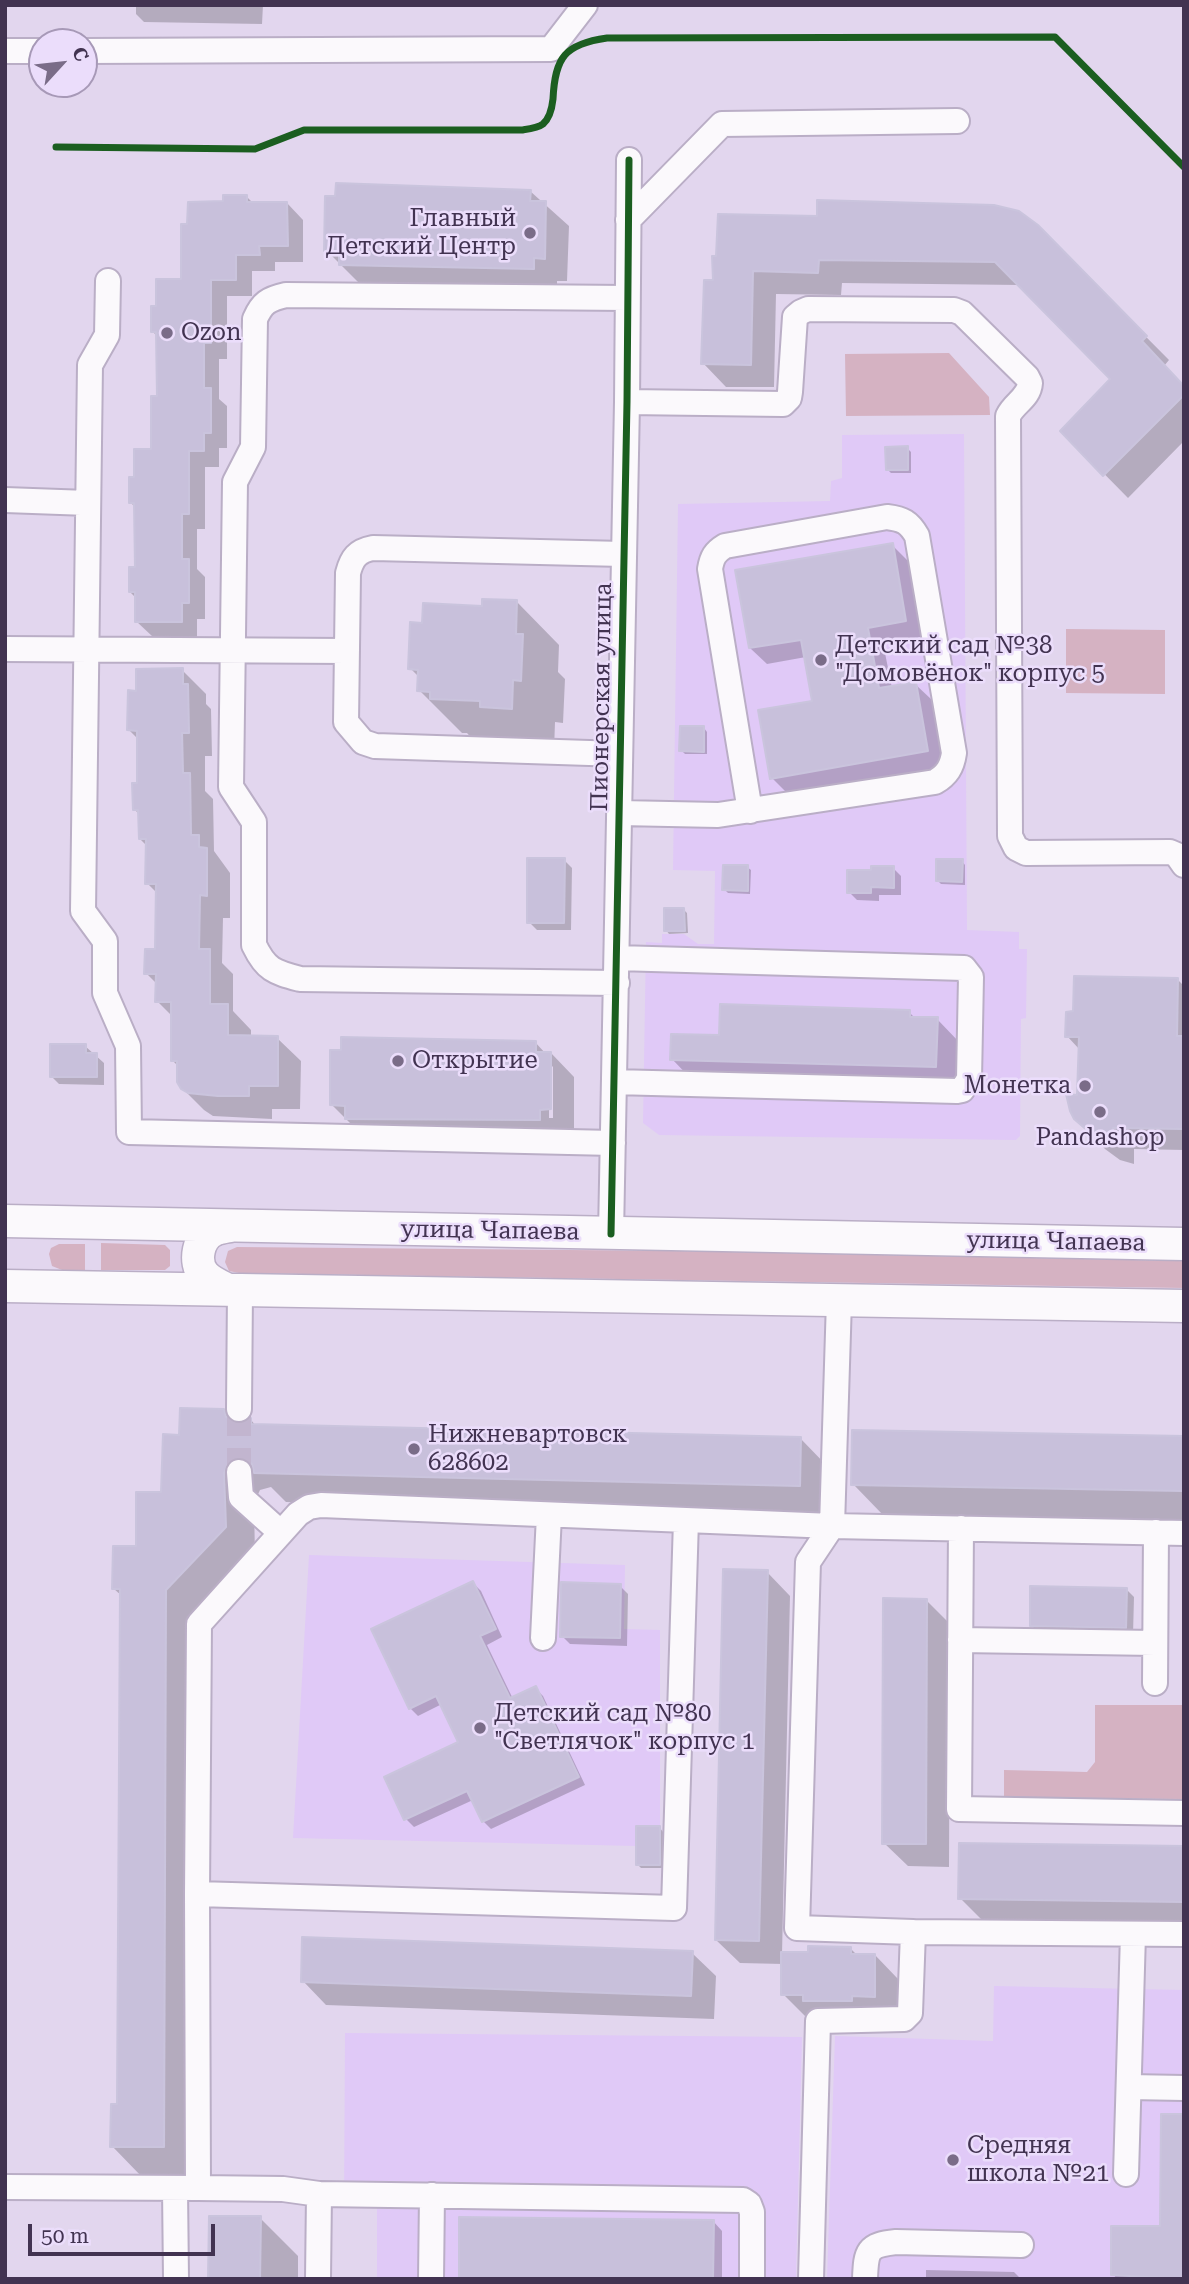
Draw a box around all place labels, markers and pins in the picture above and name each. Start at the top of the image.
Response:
place label: Главный Детский Центр [326,205,516,261]
marker: Главный Детский Центр [522,225,538,241]
place label: Ozon [181,319,242,347]
marker: Ozon [159,325,175,341]
place label: Детский сад №38 "Домовёнок" корпус 5 [835,632,1105,688]
marker: Детский сад №38 "Домовёнок" корпус 5 [813,652,829,668]
place label: Открытие [412,1047,538,1075]
marker: Открытие [390,1053,406,1069]
place label: Монетка [964,1072,1071,1100]
marker: Монетка [1077,1078,1093,1094]
marker: Pandashop [1092,1104,1108,1120]
place label: Pandashop [1036,1124,1164,1152]
place label: Нижневартовск 628602 [428,1421,627,1477]
marker: Нижневартовск 628602 [406,1441,422,1457]
place label: Детский сад №80 "Светлячок" корпус 1 [494,1700,755,1756]
marker: Детский сад №80 "Светлячок" корпус 1 [472,1720,488,1736]
place label: Средняя школа №21 [967,2132,1109,2188]
marker: Средняя школа №21 [945,2152,961,2168]

